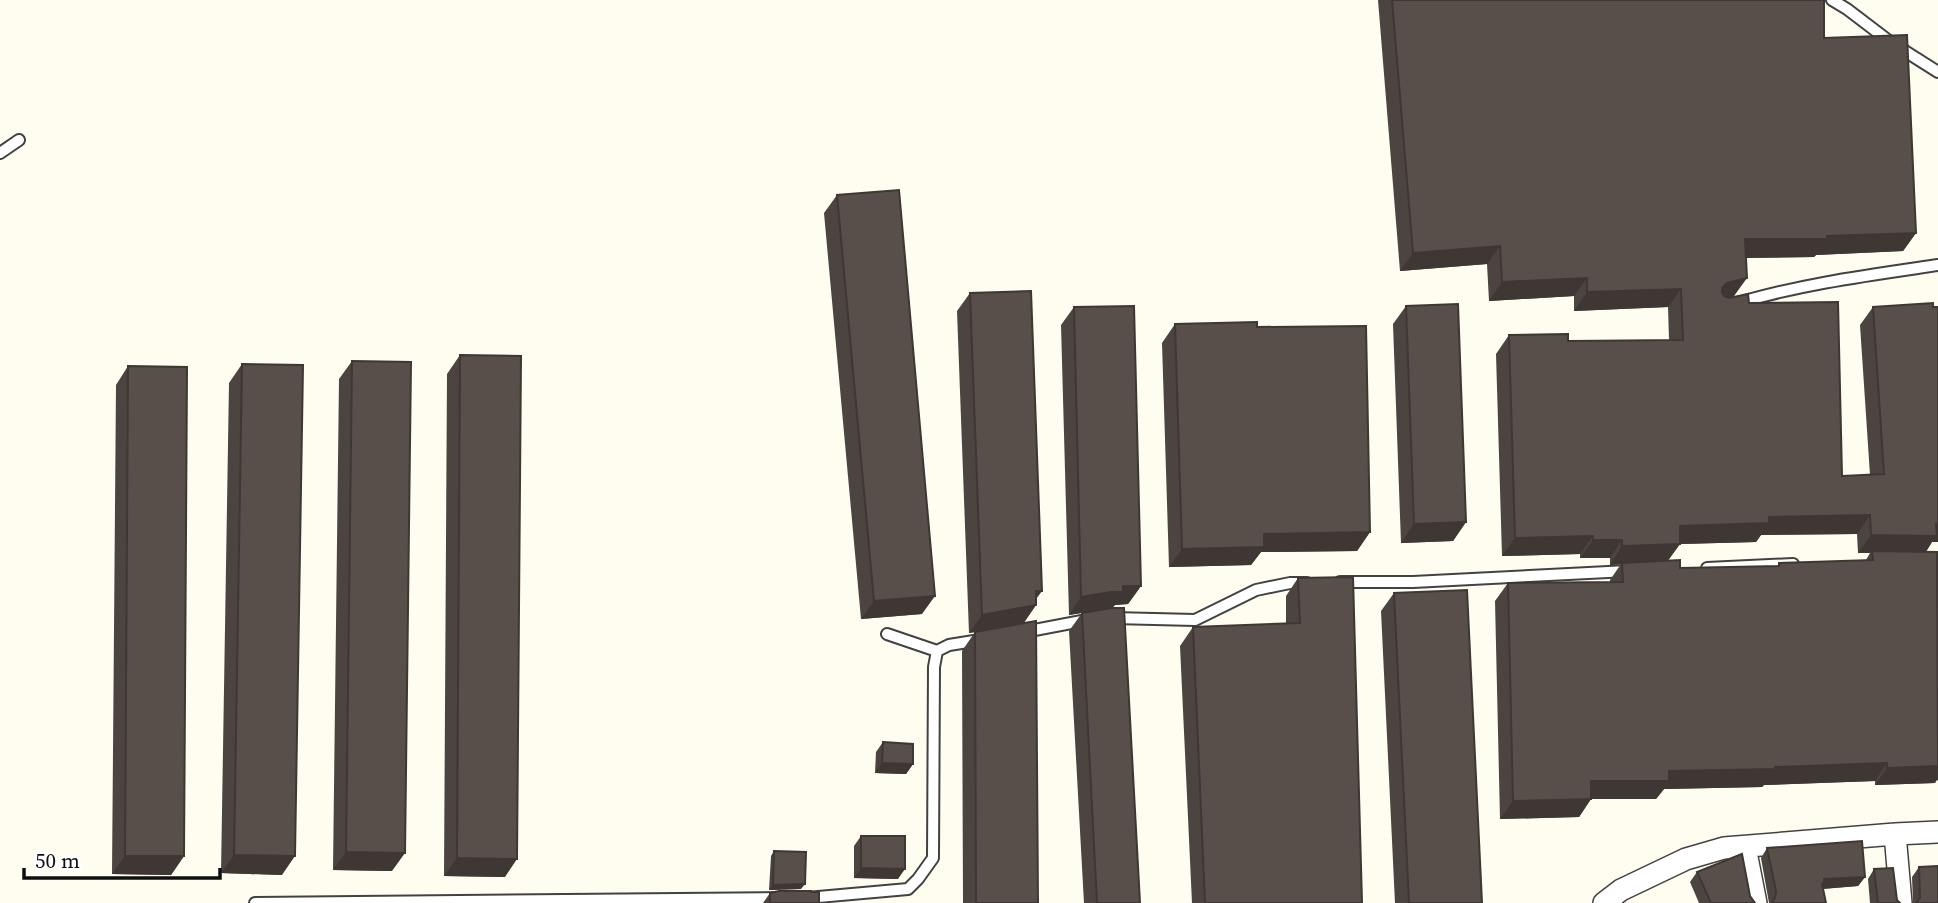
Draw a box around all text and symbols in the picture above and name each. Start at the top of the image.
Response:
scale bar [24,836,220,880]
text: 50 m [35,846,80,875]

